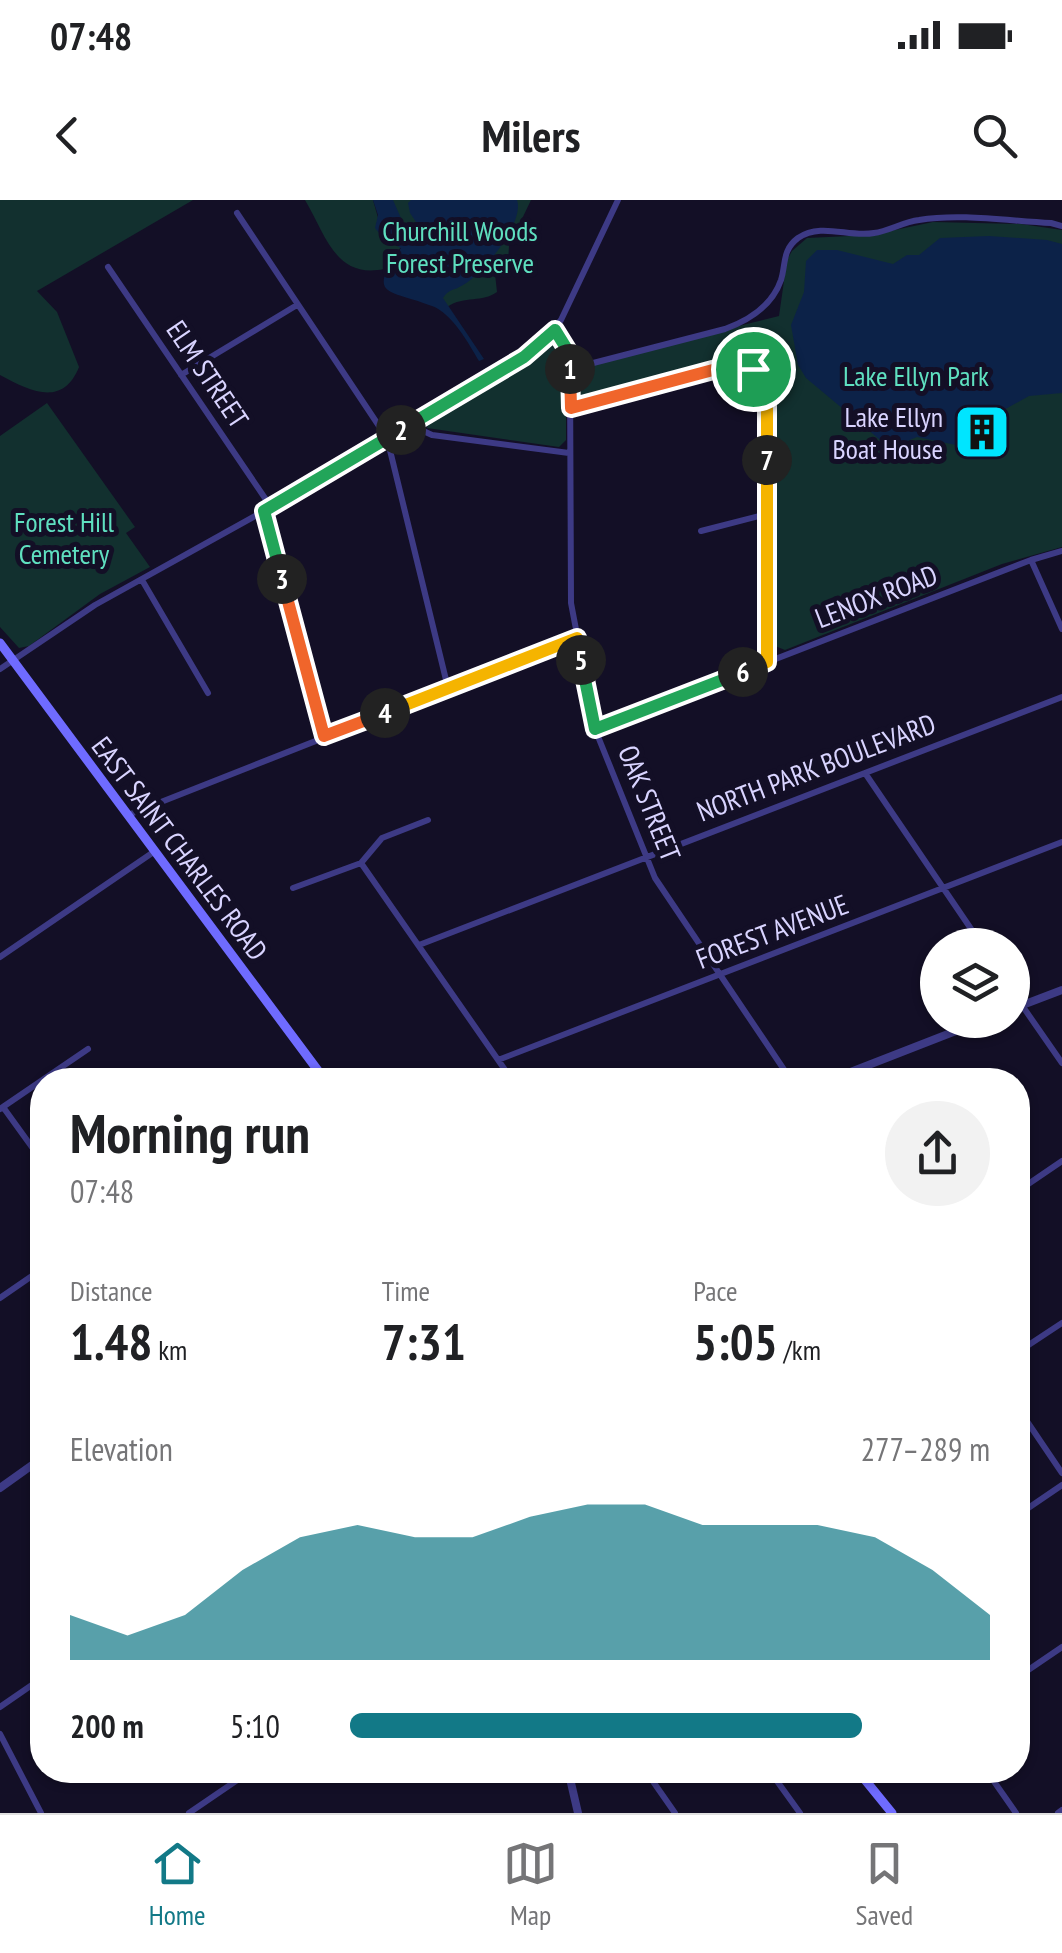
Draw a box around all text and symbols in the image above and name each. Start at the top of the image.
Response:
text: 07:48 [50,11,132,60]
text: Milers [481,106,581,164]
icon: back [40,108,95,163]
icon: search [967,108,1022,163]
park label: Churchill Woods Forest Preserve [382,212,538,281]
street label: ELM STREET [159,313,258,435]
pin [711,327,796,412]
icon: arrive [726,342,781,397]
pin: 1 [545,344,595,394]
text: 1 [563,350,577,387]
park label: Lake Ellyn Park [843,357,989,394]
place label: Lake Ellyn Boat House [833,398,943,467]
building icon: Lake Ellyn Boat House [952,402,1012,462]
pin: 2 [376,405,426,455]
text: 2 [394,411,408,448]
pin: 7 [742,435,792,485]
text: 7 [760,441,774,478]
park label: Forest Hill Cemetery [14,503,115,572]
pin: 3 [257,554,307,604]
street label: LENOX ROAD [810,556,942,636]
text: 3 [275,560,289,597]
pin: 5 [556,635,606,685]
text: 5 [574,641,588,678]
pin: 6 [718,647,768,697]
text: 6 [736,653,750,690]
pin: 4 [360,688,410,738]
text: 4 [378,694,392,731]
street label: NORTH PARK BOULEVARD [691,704,941,830]
street label: EAST SAINT CHARLES ROAD [84,729,276,967]
street label: OAK STREET [610,740,690,867]
street label: FOREST AVENUE [691,885,853,977]
map controls [920,928,1030,1038]
button: layers [920,928,1030,1038]
text: Morning run [70,1097,310,1168]
button: share [885,1101,990,1206]
text: 07:48 [70,1170,134,1212]
text: Distance [70,1272,153,1309]
text: Time [382,1272,430,1309]
text: Pace [693,1272,737,1309]
text: 1.48 [70,1309,152,1374]
text: 7:31 [382,1309,466,1374]
text: 5:05 [693,1309,778,1374]
text: km [152,1331,187,1368]
text: /km [778,1331,821,1368]
text: Elevation [70,1428,173,1470]
text: 277–289 m [861,1428,990,1470]
text: 200 m [70,1705,144,1747]
text: 5:10 [230,1705,280,1747]
tab: Home [149,1836,206,1933]
tab: Map [503,1836,558,1933]
tab: Saved [856,1836,913,1933]

